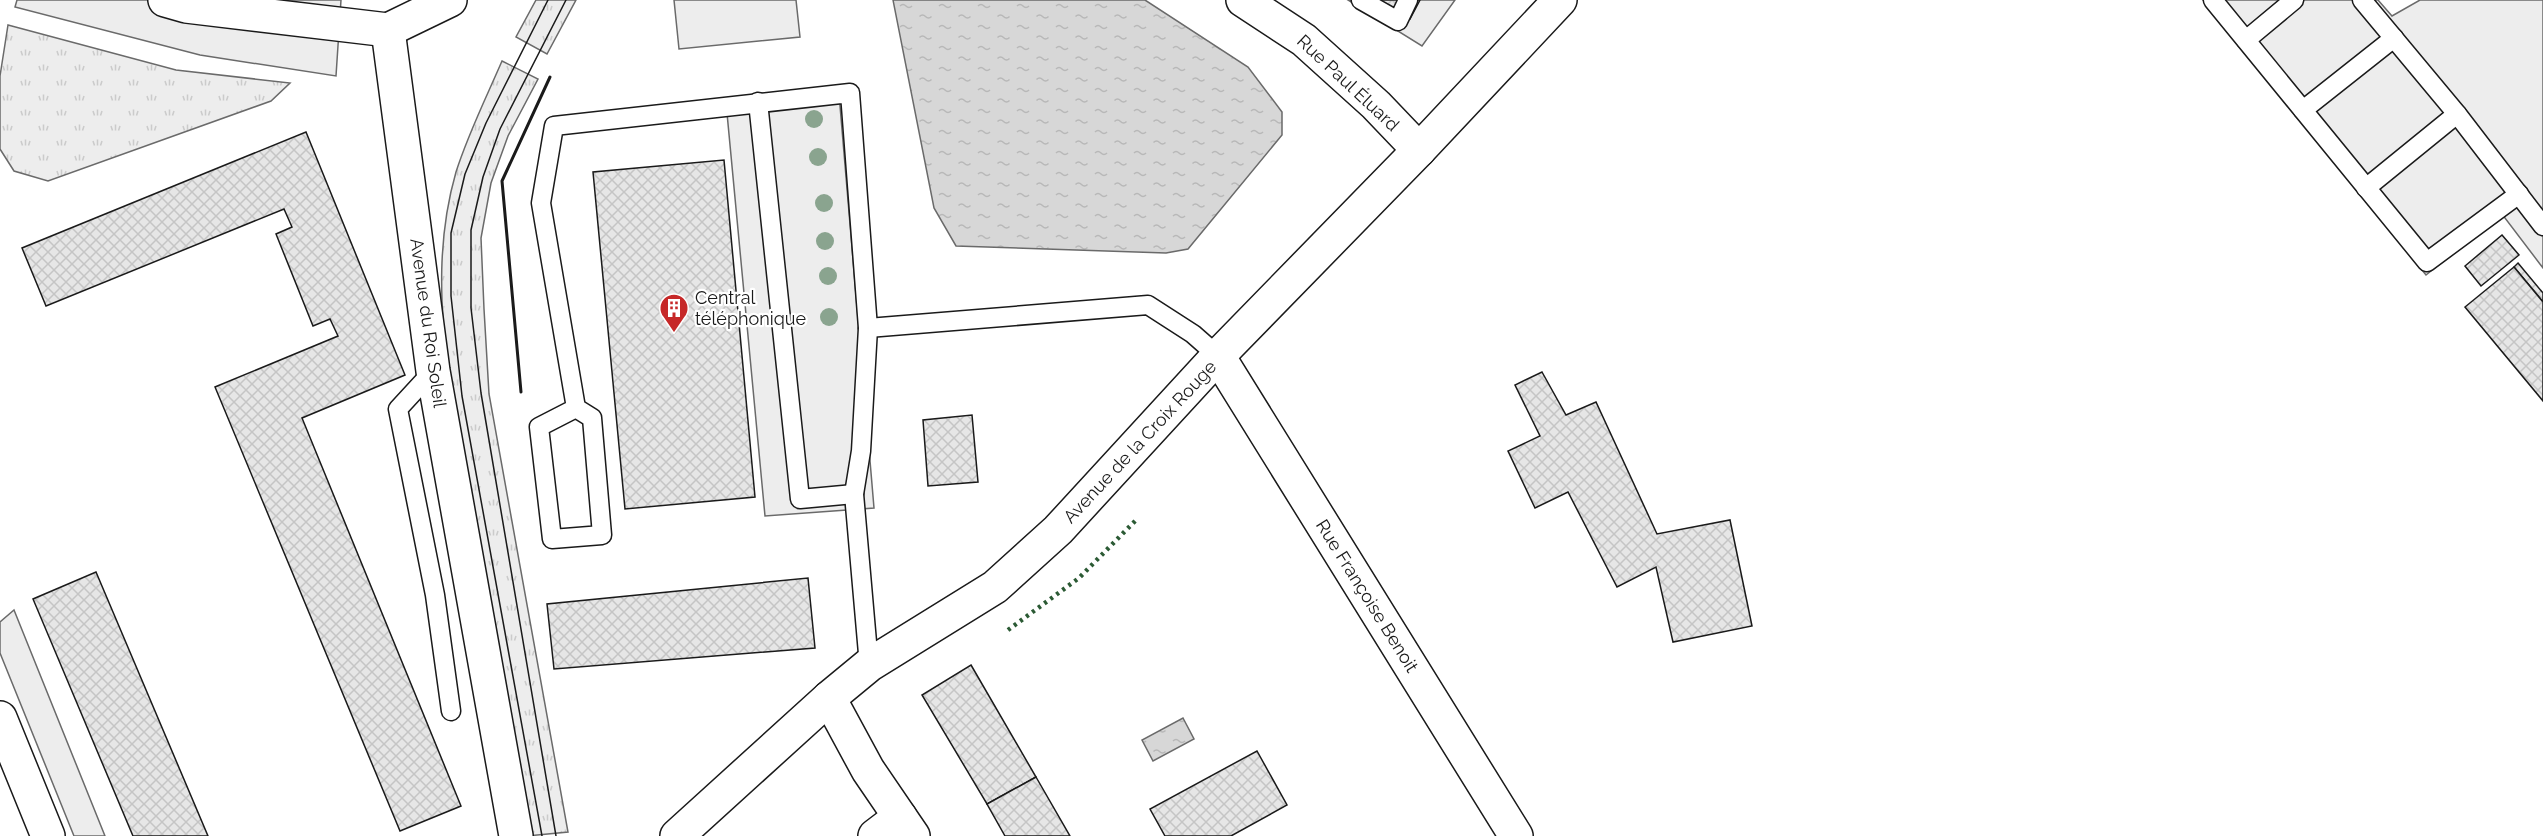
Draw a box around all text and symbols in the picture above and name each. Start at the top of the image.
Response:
street label: Rue Paul Éluard [1293,29,1404,135]
street label: Avenue du Roi Soleil [406,237,451,409]
place label: Central téléphonique [695,287,806,329]
building icon: Central téléphonique [658,292,690,334]
street label: Avenue de la Croix Rouge [1059,356,1221,527]
street label: Rue Françoise Benoit [1312,516,1423,676]

